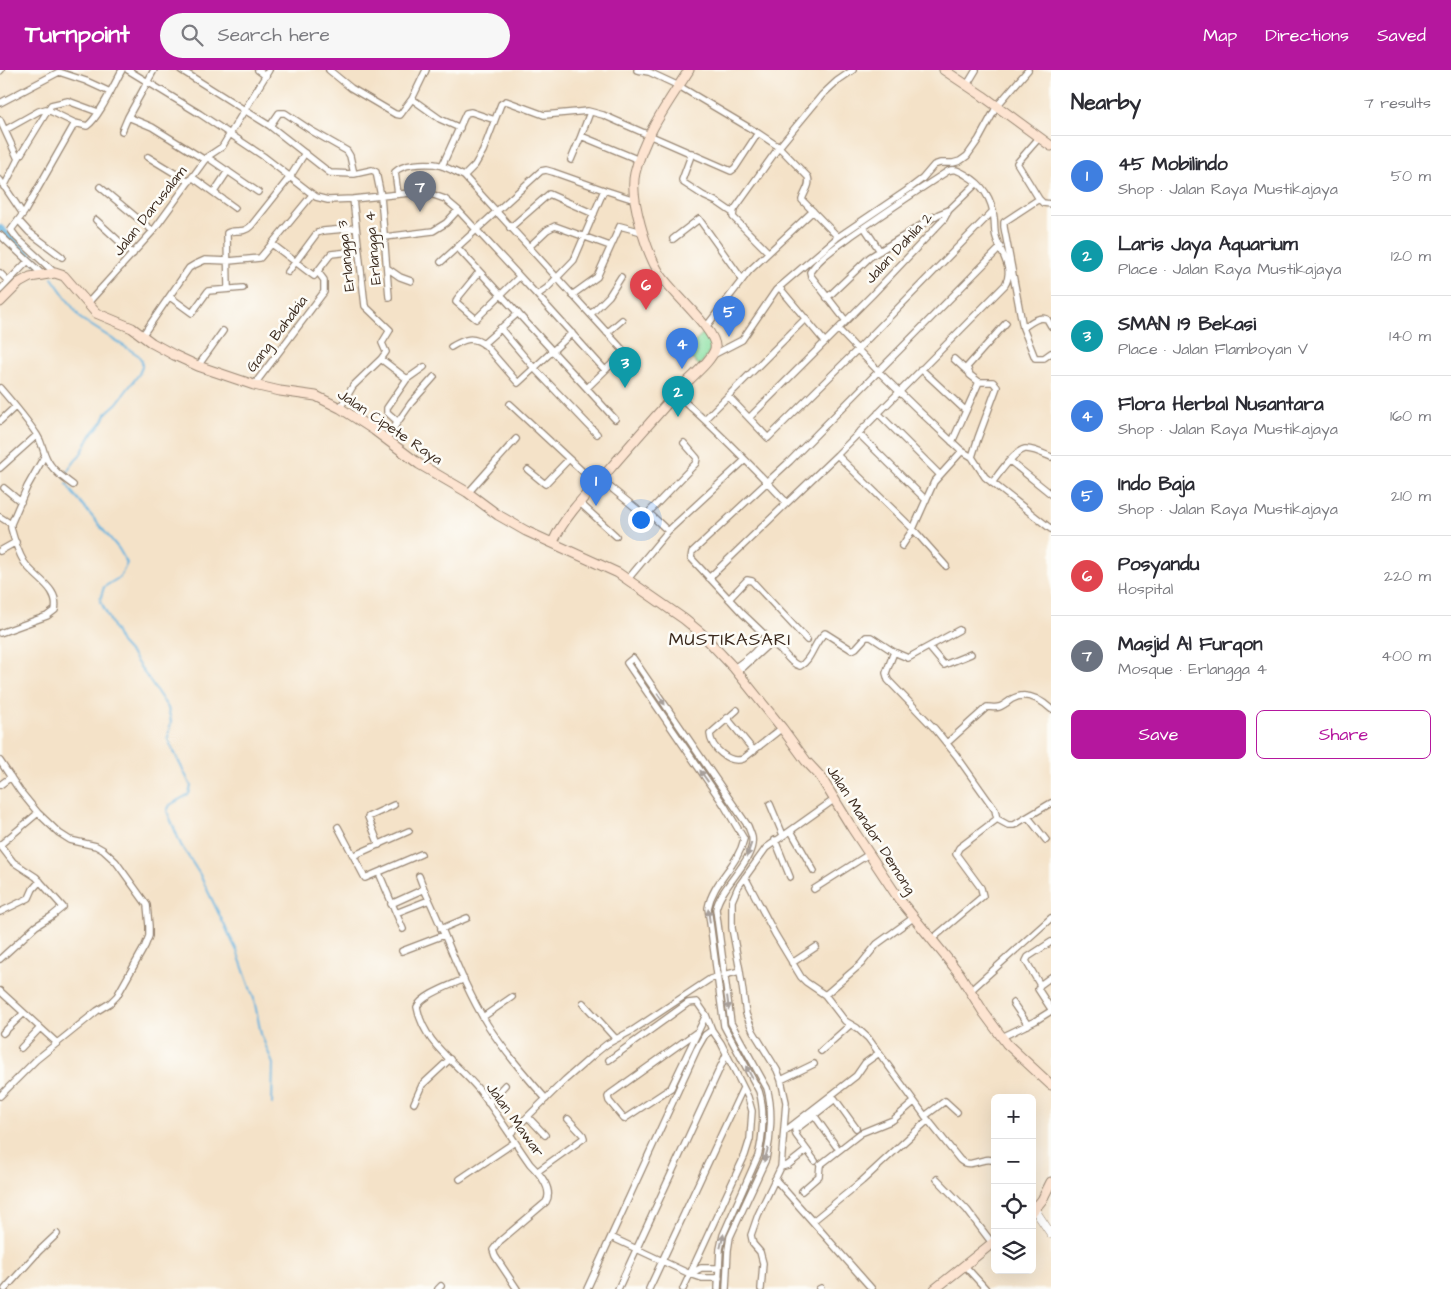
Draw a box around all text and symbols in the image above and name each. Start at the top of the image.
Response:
search box [160,13,510,58]
text: Turnpoint [25,18,130,52]
icon: search [178,21,206,49]
text: Search here [218,22,330,49]
text: Map [1203,23,1237,48]
text: Directions [1265,23,1349,48]
text: Saved [1377,23,1426,48]
text: Nearby [1071,88,1141,117]
text: 7 results [1364,92,1431,114]
text: 45 Mobilindo [1118,151,1228,178]
street label: Jalan Darusalam [108,161,192,260]
text: 1 [1086,165,1088,187]
text: 50 m [1391,165,1431,187]
pin: 7 [404,171,436,212]
text: Shop · Jalan Raya Mustikajaya [1118,178,1338,200]
street label: Jalan Dahlia 2 [860,207,938,288]
street label: Erlangga 4 [359,210,388,286]
street label: Erlangga 3 [332,219,361,293]
text: Laris Jaya Aquarium [1118,231,1298,258]
text: 2 [1082,245,1092,267]
text: 120 m [1391,245,1431,267]
text: Place · Jalan Raya Mustikajaya [1118,258,1341,280]
pin: 6 [630,269,662,310]
street label: Gang Bahabia [241,291,314,377]
pin: 5 [713,296,745,337]
text: SMAN 19 Bekasi [1118,311,1256,338]
text: 3 [1083,325,1091,347]
text: 140 m [1389,325,1431,347]
pin: 4 [666,328,698,369]
text: Place · Jalan Flamboyan V [1118,338,1308,360]
pin: 3 [609,347,641,388]
pin: 2 [662,376,694,417]
street label: Jalan Cipete Raya [333,384,447,471]
text: Flora Herbal Nusantara [1118,391,1324,418]
text: 4 [1082,405,1092,427]
text: 160 m [1390,405,1431,427]
text: Shop · Jalan Raya Mustikajaya [1118,418,1338,440]
pin: 1 [580,465,612,506]
text: Indo Baja [1118,471,1195,498]
text: 5 [1081,485,1093,507]
text: 210 m [1391,485,1431,507]
text: Shop · Jalan Raya Mustikajaya [1118,498,1338,520]
your location [628,507,654,533]
text: Posyandu [1118,551,1199,578]
text: 6 [1082,565,1092,587]
text: 220 m [1384,565,1431,587]
text: Hospital [1118,578,1173,600]
district label: MUSTIKASARI [669,627,791,652]
text: Masjid Al Furqon [1118,631,1263,658]
text: 7 [1082,645,1092,667]
text: 400 m [1381,645,1431,667]
text: Mosque · Erlangga 4 [1118,658,1267,680]
one-way arrow [656,692,666,705]
button: Save [1071,710,1246,759]
button: Share [1256,710,1431,759]
street label: Jalan Mandor Demong [820,761,921,899]
one-way arrow [699,769,709,783]
one-way arrow [744,843,752,858]
one-way arrow [705,908,713,924]
one-way arrow [724,995,732,1011]
one-way arrow [745,1064,753,1079]
street label: Jalan Mawar [481,1079,549,1161]
map controls [991,1094,1036,1274]
button: + [991,1094,1036,1139]
button: − [991,1139,1036,1184]
one-way arrow [762,1148,770,1163]
button: locate [991,1184,1036,1229]
button: layers [991,1229,1036,1274]
one-way arrow [718,1233,726,1248]

